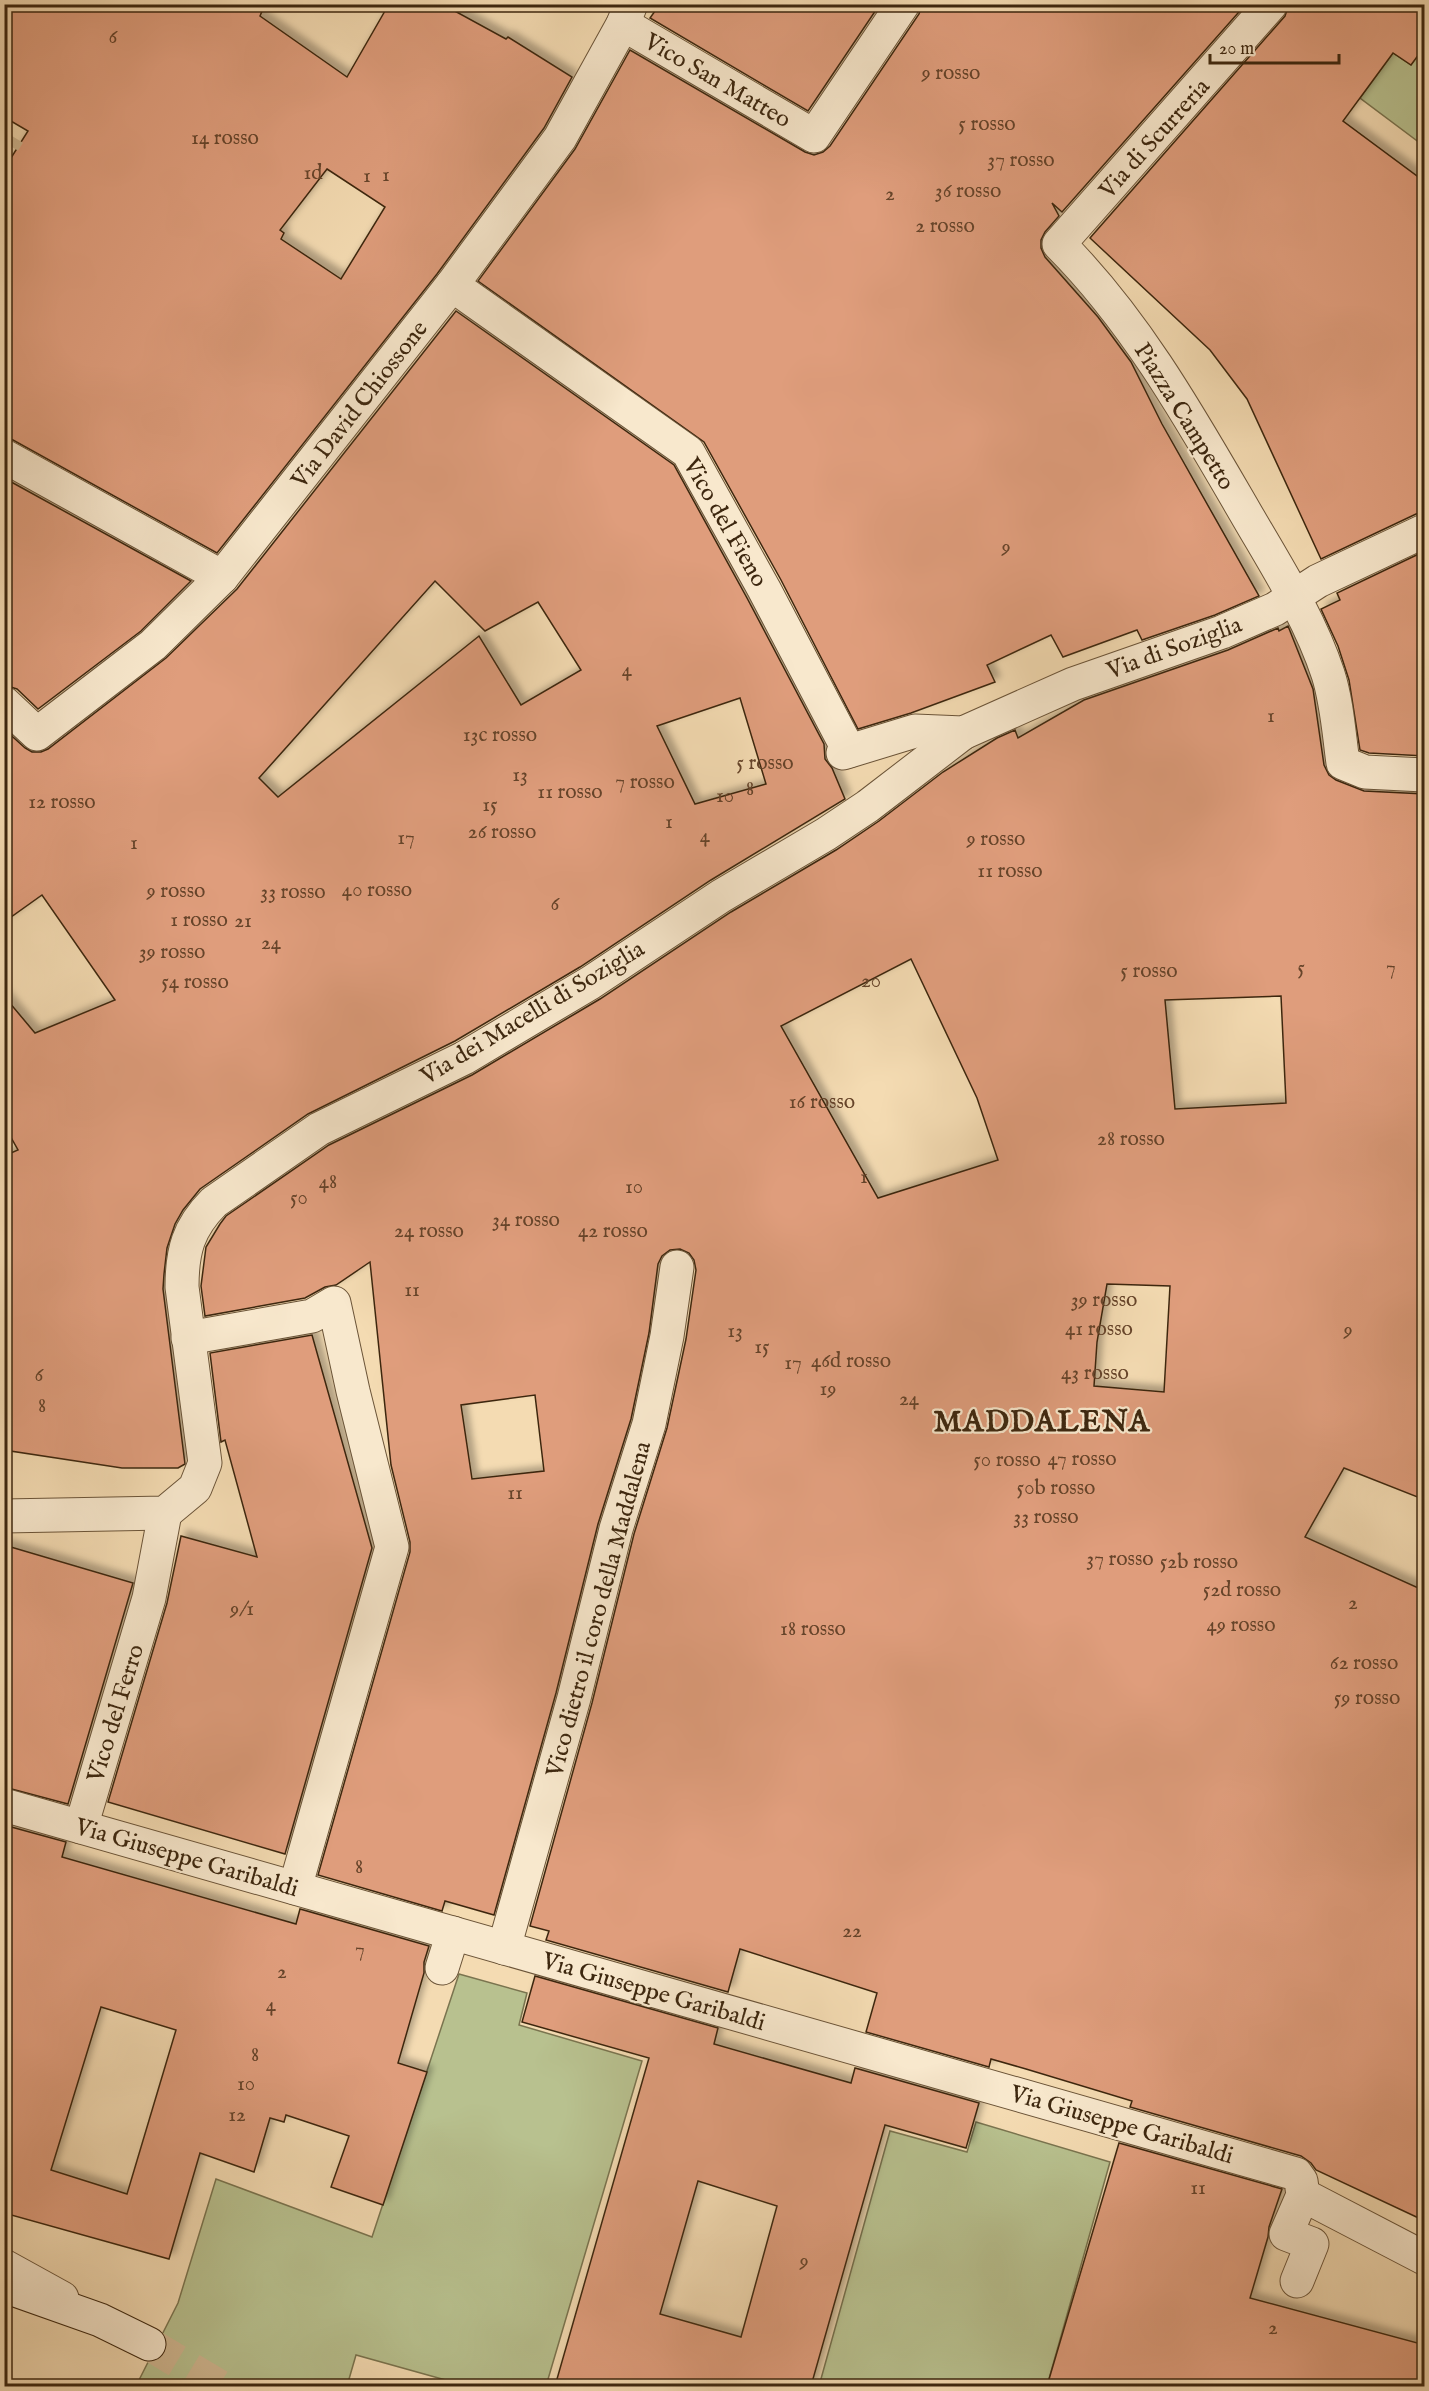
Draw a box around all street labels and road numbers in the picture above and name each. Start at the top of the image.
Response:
street label: Vico San Matteo [637,26,796,136]
street label: Via di Scurreria [1092,72,1218,206]
street label: Via David Chiossone [284,315,435,496]
street label: Piazza Campetto [1126,337,1241,496]
street label: Vico del Fieno [675,452,774,593]
street label: Via di Soziglia [1102,609,1247,687]
street label: Via dei Macelli di Soziglia [414,934,651,1093]
street label: Vico dietro il coro della Maddalena [539,1438,659,1782]
street label: Vico del Ferro [80,1641,152,1787]
street label: Via Giuseppe Garibaldi [70,1811,302,1905]
street label: Via Giuseppe Garibaldi [537,1945,769,2039]
street label: Via Giuseppe Garibaldi [1005,2078,1237,2172]

